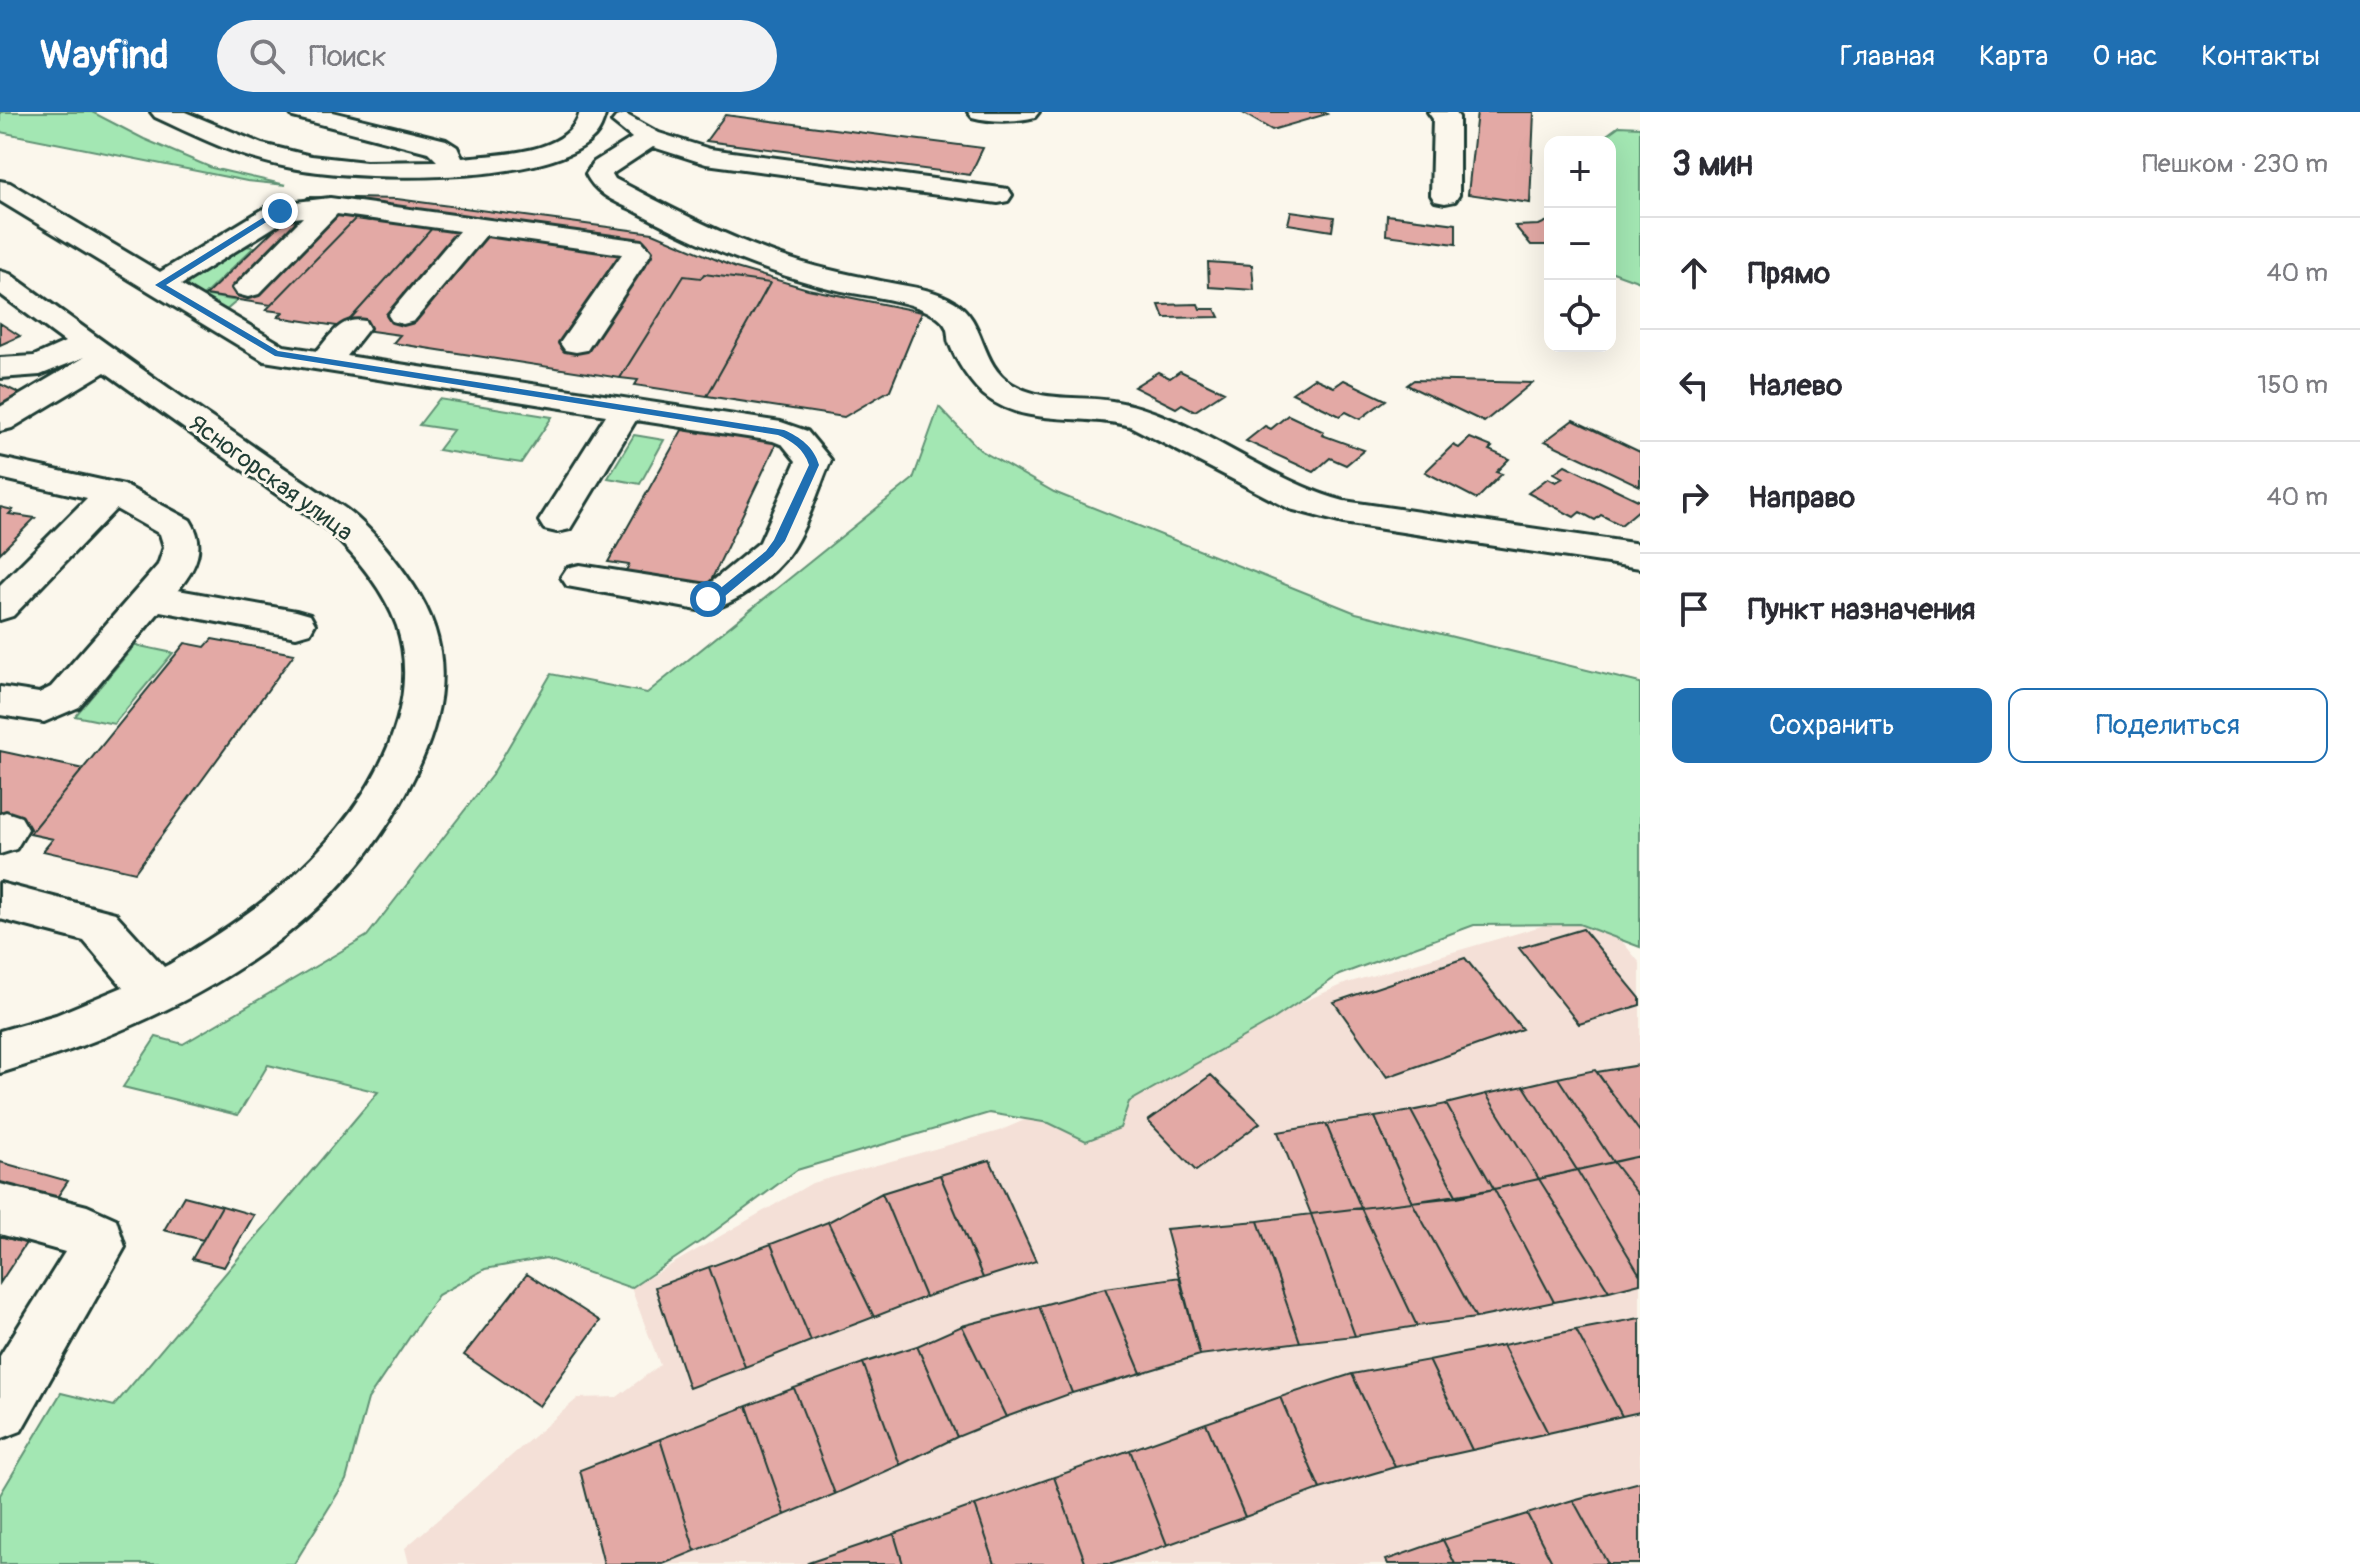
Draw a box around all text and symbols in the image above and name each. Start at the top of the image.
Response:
search box [217,20,777,92]
text: Wayfind [40,32,169,80]
icon: search [245,34,289,78]
text: Поиск [309,38,387,75]
text: Главная [1840,39,1935,74]
text: Карта [1979,39,2048,74]
text: О нас [2092,39,2157,74]
text: Контакты [2201,39,2320,74]
map controls [1544,136,1616,352]
button: + [1544,136,1616,208]
text: 3 мин [1672,143,1753,186]
text: Пешком · 230 m [2142,148,2328,180]
route end [262,193,298,229]
button: − [1544,208,1616,280]
icon: ahead [1672,251,1716,295]
text: Прямо [1748,255,1830,292]
text: 40 m [2266,257,2328,289]
button: locate [1544,280,1616,352]
icon: left [1672,363,1716,407]
text: Налево [1748,367,1842,404]
text: 150 m [2257,369,2328,401]
street label: Ясногорская улица [183,409,359,547]
icon: right [1672,475,1716,519]
text: Направо [1748,479,1855,516]
text: 40 m [2266,481,2328,513]
route start [690,581,726,617]
icon: arrive [1672,587,1716,631]
text: Пункт назначения [1748,591,1975,628]
button: Сохранить [1672,688,1992,763]
button: Поделиться [2008,688,2328,763]

